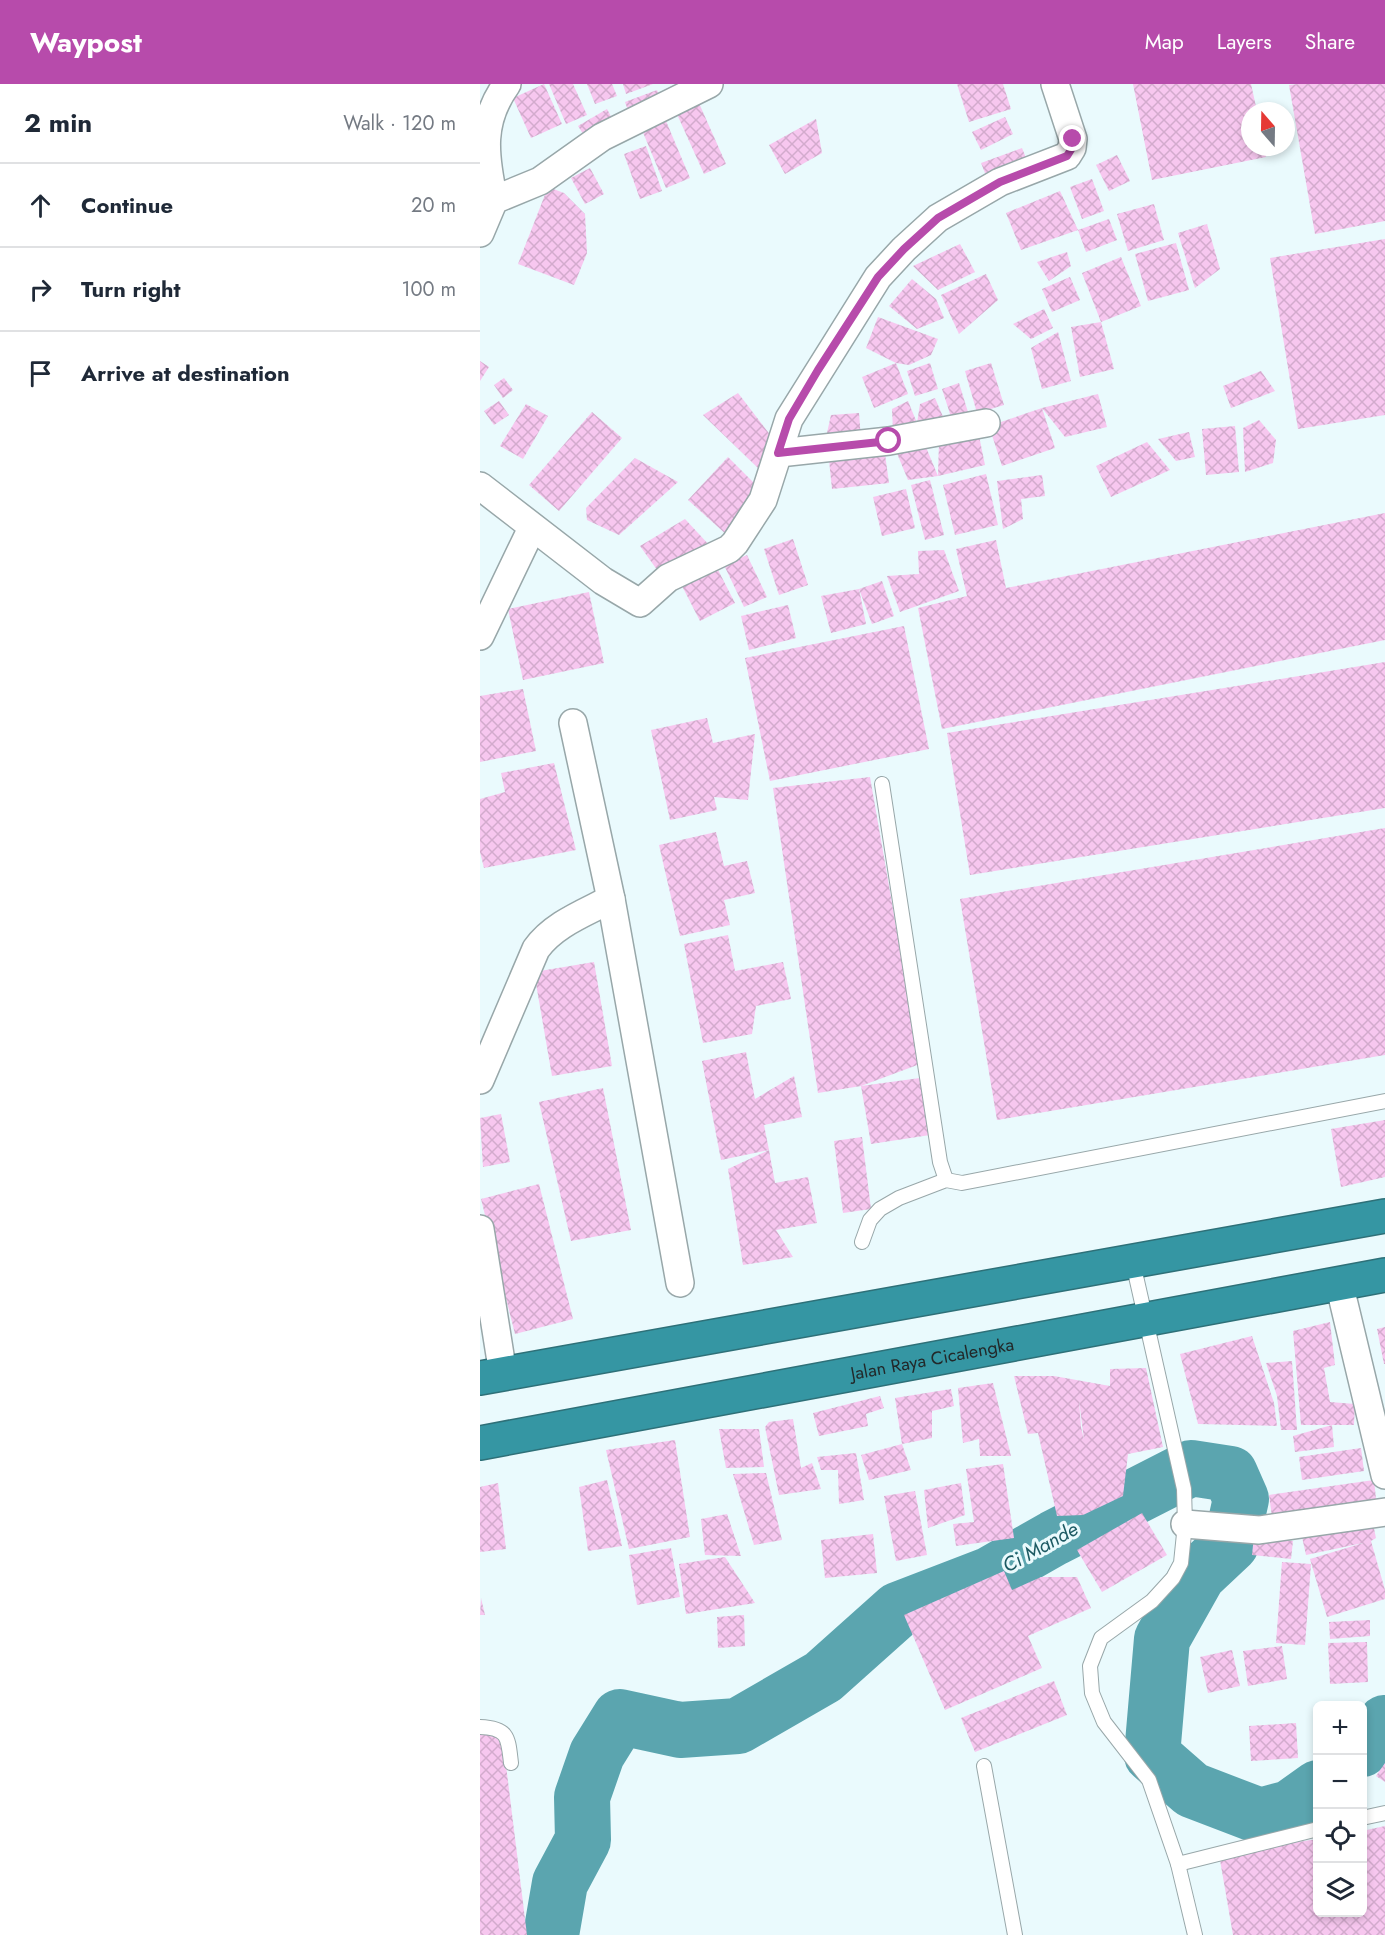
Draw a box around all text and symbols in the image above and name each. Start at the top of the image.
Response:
text: Waypost [30,22,142,63]
text: Map [1145,27,1184,57]
text: Layers [1217,27,1272,57]
text: Share [1305,27,1355,57]
north arrow [1241,102,1295,156]
text: 2 min [24,104,92,142]
text: Walk · 120 m [343,109,456,138]
route end [1059,125,1085,151]
icon: ahead [24,189,57,222]
text: Continue [81,189,173,221]
text: 20 m [411,191,456,220]
icon: right [24,273,57,306]
text: Turn right [81,273,181,305]
text: 100 m [401,275,456,304]
icon: arrive [24,357,57,390]
text: Arrive at destination [81,357,290,389]
route start [875,427,901,453]
street label: Jalan Raya Cicalengka [847,1331,1016,1387]
water label: Ci Mande [997,1515,1083,1580]
map controls [1313,1701,1367,1917]
button: + [1313,1701,1367,1755]
button: − [1313,1755,1367,1809]
button: locate [1313,1809,1367,1863]
button: layers [1313,1863,1367,1917]

